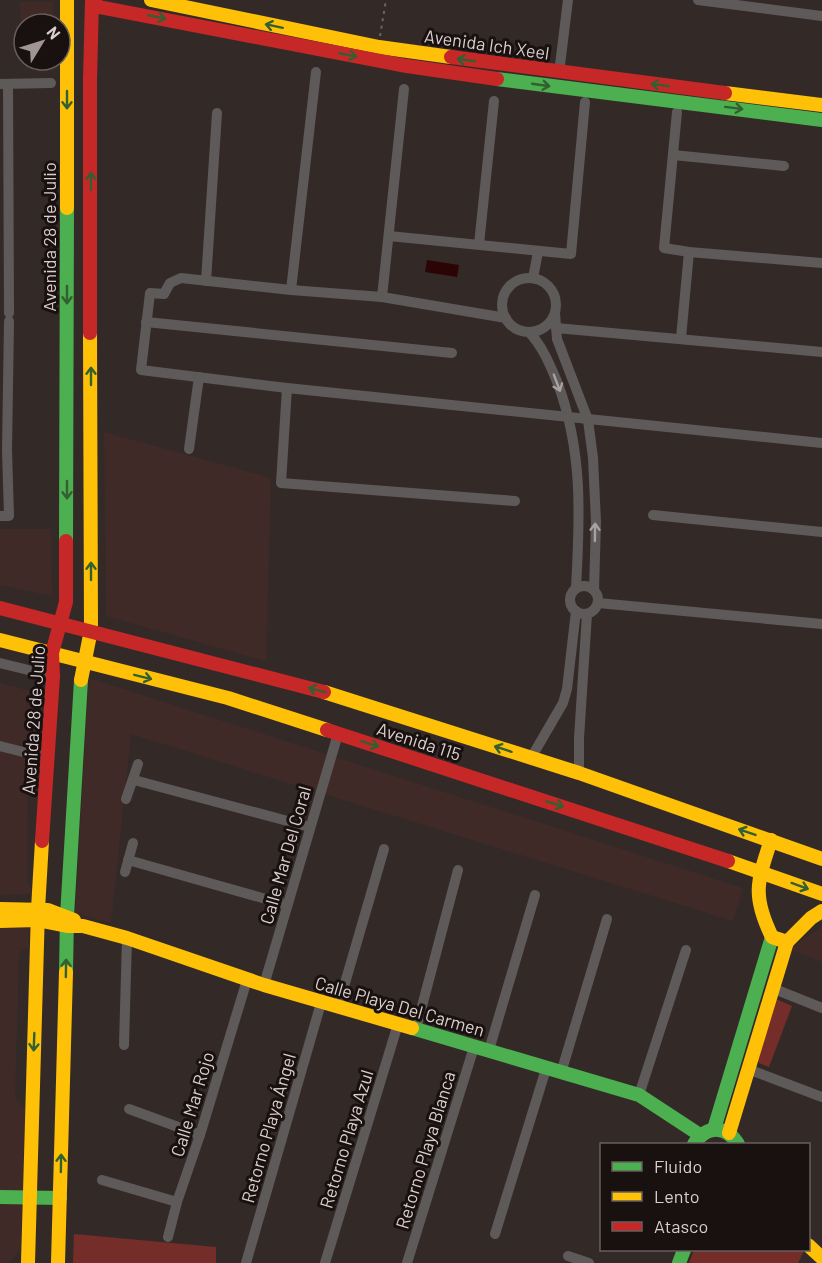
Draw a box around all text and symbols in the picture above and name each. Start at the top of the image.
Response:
north arrow [12,12,72,72]
one-way arrow [146,12,166,23]
one-way arrow [265,20,285,31]
text: N [43,22,65,42]
street label: Avenida Ich Xeel [423,24,551,64]
one-way arrow [338,50,357,61]
one-way arrow [457,54,477,65]
one-way arrow [650,79,670,90]
one-way arrow [530,80,550,91]
one-way arrow [61,90,73,110]
one-way arrow [724,103,744,114]
street label: Avenida 28 de Julio [38,162,60,312]
one-way arrow [85,172,96,192]
one-way arrow [61,285,73,305]
one-way arrow [85,367,97,387]
one-way arrow [552,373,563,391]
one-way arrow [61,480,73,500]
one-way arrow [590,522,601,542]
one-way arrow [85,562,97,582]
street label: Avenida 28 de Julio [17,645,49,795]
one-way arrow [133,671,152,683]
one-way arrow [308,684,327,695]
street label: Avenida 115 [374,717,464,765]
one-way arrow [360,739,379,750]
one-way arrow [494,743,513,754]
street label: Calle Mar Del Coral [255,783,315,927]
one-way arrow [545,800,564,811]
one-way arrow [738,825,757,836]
one-way arrow [790,881,809,892]
one-way arrow [60,958,72,978]
street label: Calle Playa Del Carmen [313,971,487,1041]
one-way arrow [28,1031,40,1051]
street label: Calle Mar Rojo [166,1049,218,1159]
street label: Retorno Playa Ángel [236,1051,300,1205]
street label: Retorno Playa Azul [314,1067,378,1211]
street label: Retorno Playa Blanca [391,1069,459,1231]
legend [600,1143,810,1251]
one-way arrow [55,1153,67,1173]
text: Fluido [654,1155,702,1177]
text: Lento [654,1185,700,1207]
text: Atasco [654,1215,708,1237]

